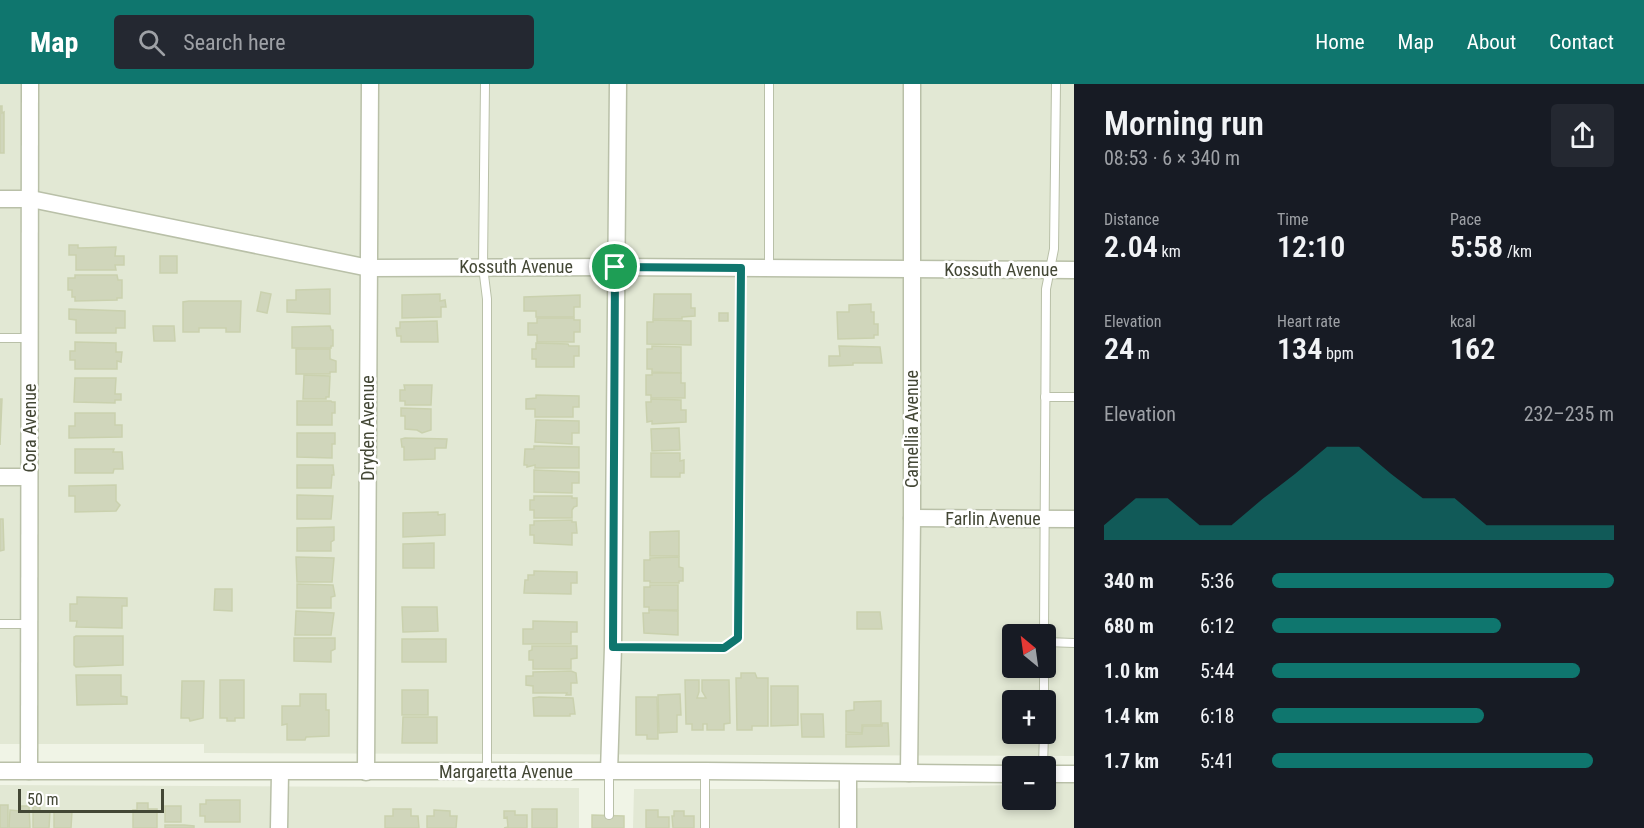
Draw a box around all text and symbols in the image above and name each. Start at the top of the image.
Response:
search box [114,15,534,69]
text: Map [30,26,78,59]
icon: search [135,26,168,59]
text: Search here [183,30,286,55]
text: Home [1315,30,1365,54]
text: Map [1398,30,1434,54]
text: About [1467,30,1516,54]
text: Contact [1549,30,1614,54]
text: Morning run [1104,104,1264,143]
button: share [1551,104,1614,167]
text: 08:53 · 6 × 340 m [1104,146,1240,170]
text: Distance [1104,210,1159,229]
text: Time [1277,210,1309,229]
text: Pace [1450,210,1481,229]
text: 2.04 [1104,229,1158,264]
text: 12:10 [1277,229,1345,264]
text: 5:58 [1450,229,1503,264]
pin [589,241,640,292]
text: km [1158,242,1181,261]
text: /km [1503,242,1532,261]
icon: arrive [598,250,631,283]
street label: Kossuth Avenue [459,256,573,277]
street label: Kossuth Avenue [944,259,1058,280]
text: Elevation [1104,312,1162,331]
text: Heart rate [1277,312,1340,331]
text: kcal [1450,312,1476,331]
text: 24 [1104,331,1134,366]
text: 134 [1277,331,1322,366]
text: 162 [1450,331,1495,366]
text: m [1134,344,1150,363]
text: bpm [1322,344,1354,363]
street label: Camellia Avenue [901,370,922,488]
street label: Dryden Avenue [357,375,378,481]
street label: Cora Avenue [19,384,40,472]
text: Elevation [1104,402,1176,426]
text: 232–235 m [1524,402,1614,426]
street label: Farlin Avenue [945,508,1041,529]
text: 340 m [1104,569,1154,593]
text: 5:36 [1200,569,1234,593]
text: 680 m [1104,614,1154,638]
text: 6:12 [1200,614,1234,638]
north arrow [1002,624,1056,678]
map controls [1002,624,1056,810]
text: 1.0 km [1104,659,1159,683]
text: 5:44 [1200,659,1234,683]
button: + [1002,690,1056,744]
text: 1.4 km [1104,704,1159,728]
text: 6:18 [1200,704,1234,728]
text: 1.7 km [1104,749,1159,773]
text: 5:41 [1200,749,1234,773]
button: − [1002,756,1056,810]
street label: Margaretta Avenue [439,761,573,782]
scale bar [18,786,164,814]
text: 50 m [27,790,59,809]

